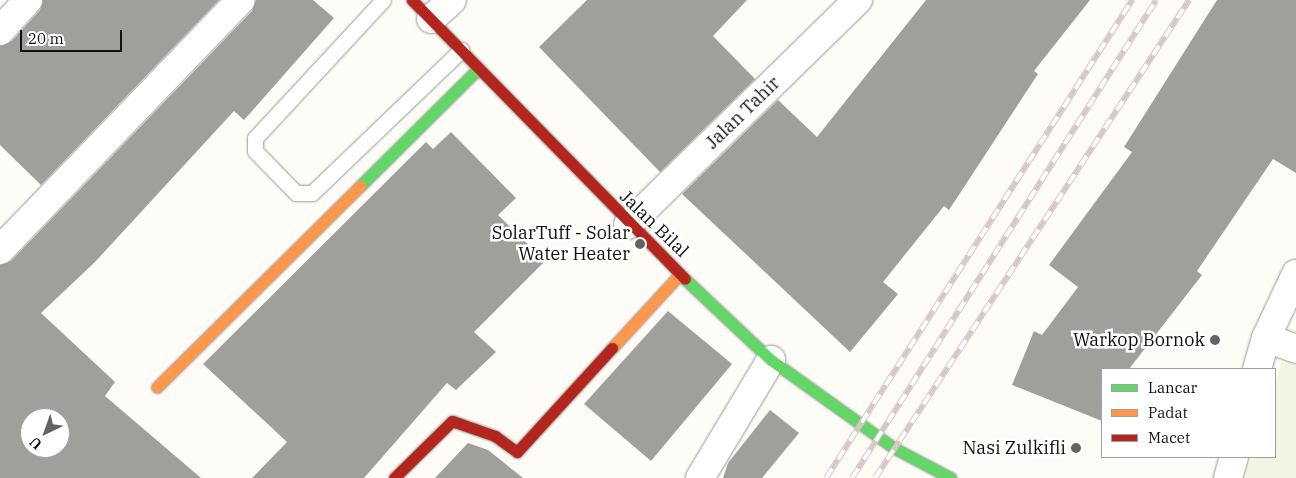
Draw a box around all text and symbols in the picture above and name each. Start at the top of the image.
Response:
scale bar [22,20,125,52]
text: 20 m [28,29,64,48]
street label: Jalan Tahir [701,72,785,154]
street label: Jalan Bilal [615,186,693,262]
place label: SolarTuff - Solar Water Heater [492,223,630,266]
marker: SolarTuff - Solar Water Heater [634,238,646,250]
place label: Warkop Bornok [1073,329,1205,351]
marker: Warkop Bornok [1209,334,1221,346]
legend [1101,368,1276,458]
text: Lancar [1148,378,1197,397]
text: Padat [1148,403,1188,422]
north arrow [20,408,70,458]
text: Macet [1148,428,1190,447]
text: U [26,433,46,454]
place label: Nasi Zulkifli [962,437,1066,459]
marker: Nasi Zulkifli [1070,442,1082,454]

